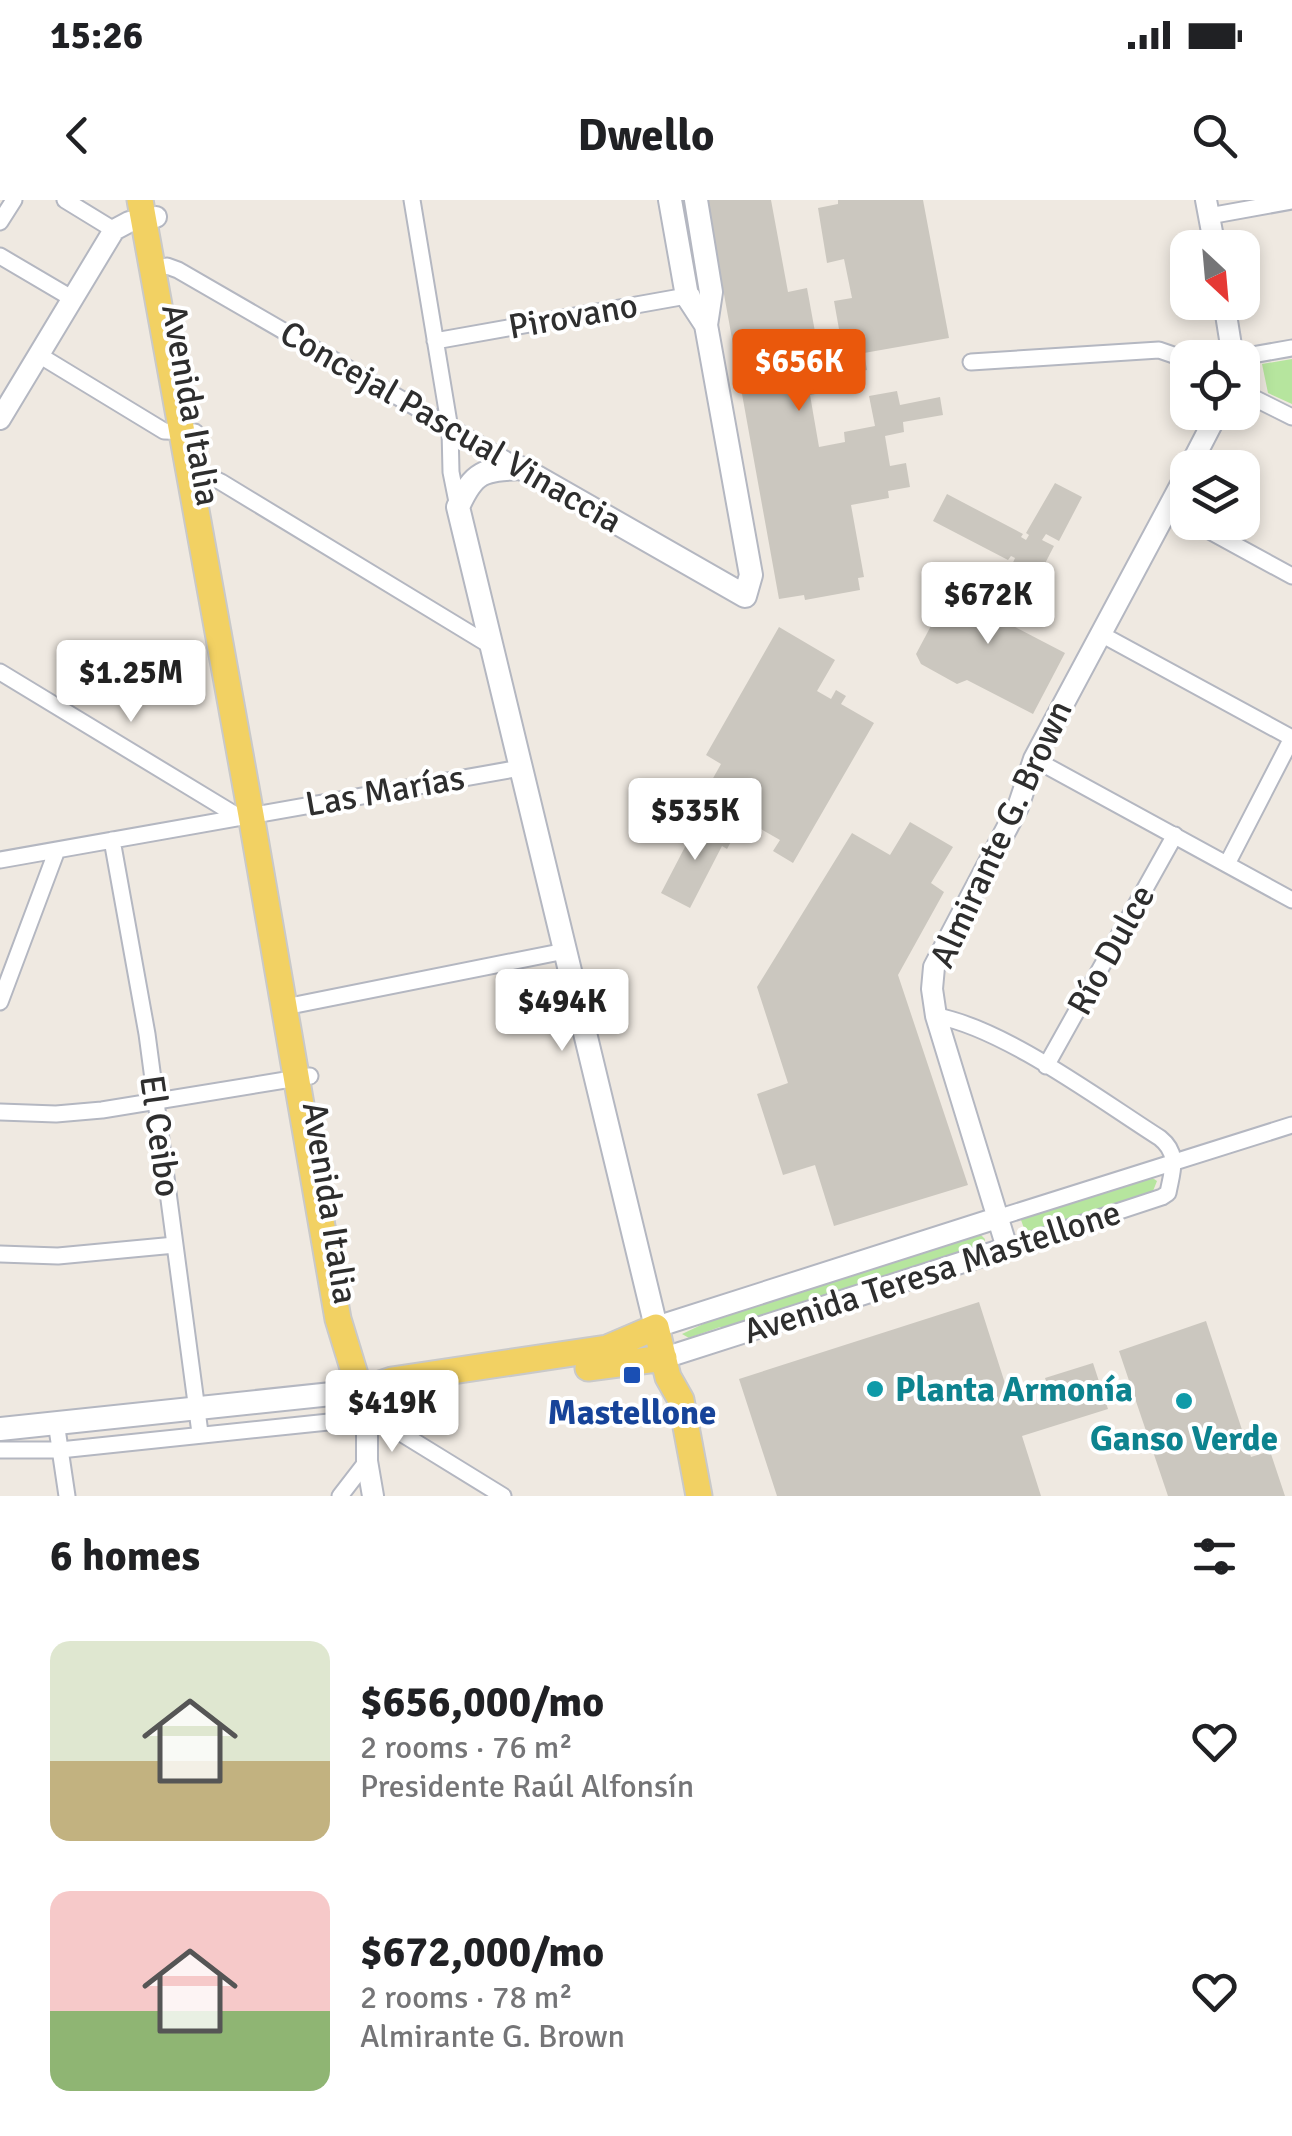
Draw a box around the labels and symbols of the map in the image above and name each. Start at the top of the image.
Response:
north arrow [1170,230,1260,320]
street label: Pirovano [505,284,641,348]
street label: Avenida Italia [152,301,230,509]
street label: Concejal Pascual Vinaccia [272,311,630,543]
pin: $656K [729,329,869,414]
pin: $672K [918,562,1058,647]
pin: $1.25M [50,640,212,725]
street label: Almirante G. Brown [920,694,1082,974]
street label: Las Marías [302,756,468,826]
pin: $535K [625,778,765,863]
street label: Río Dulce [1058,877,1164,1023]
pin: $494K [492,969,632,1054]
street label: El Ceibo [130,1072,190,1200]
street label: Avenida Italia [293,1099,367,1307]
street label: Avenida Teresa Mastellone [738,1191,1126,1353]
marker: Mastellone [621,1364,643,1386]
place label: Planta Armonía [895,1368,1133,1411]
pin: $419K [322,1370,462,1455]
marker: Planta Armonía [864,1378,886,1400]
marker: Ganso Verde [1173,1390,1195,1412]
place label: Mastellone [548,1391,716,1434]
place label: Ganso Verde [1090,1417,1278,1460]

